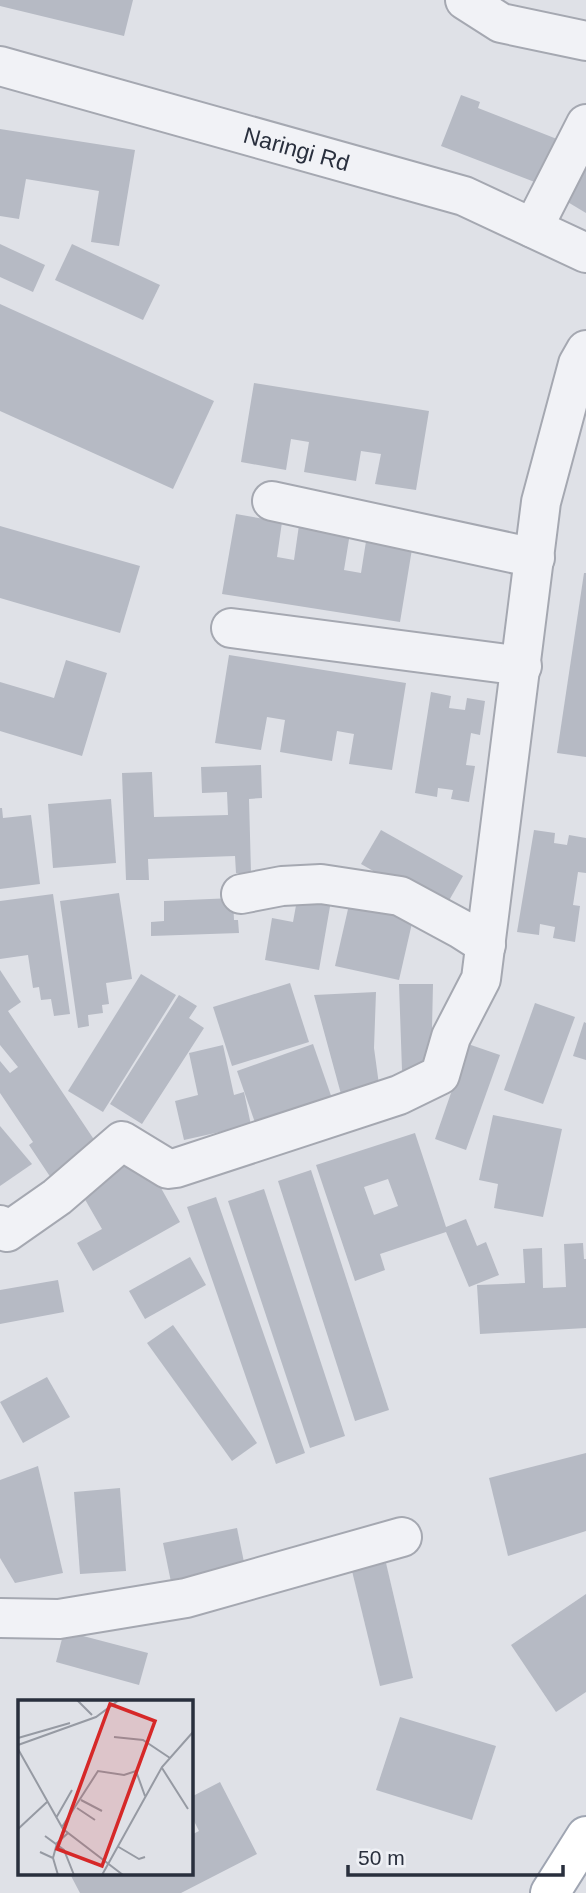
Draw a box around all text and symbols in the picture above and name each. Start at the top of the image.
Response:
street label: Naringi Rd [241,122,352,176]
inset map [18,1700,192,1876]
scale bar [348,1834,563,1878]
text: 50 m [358,1846,405,1869]

